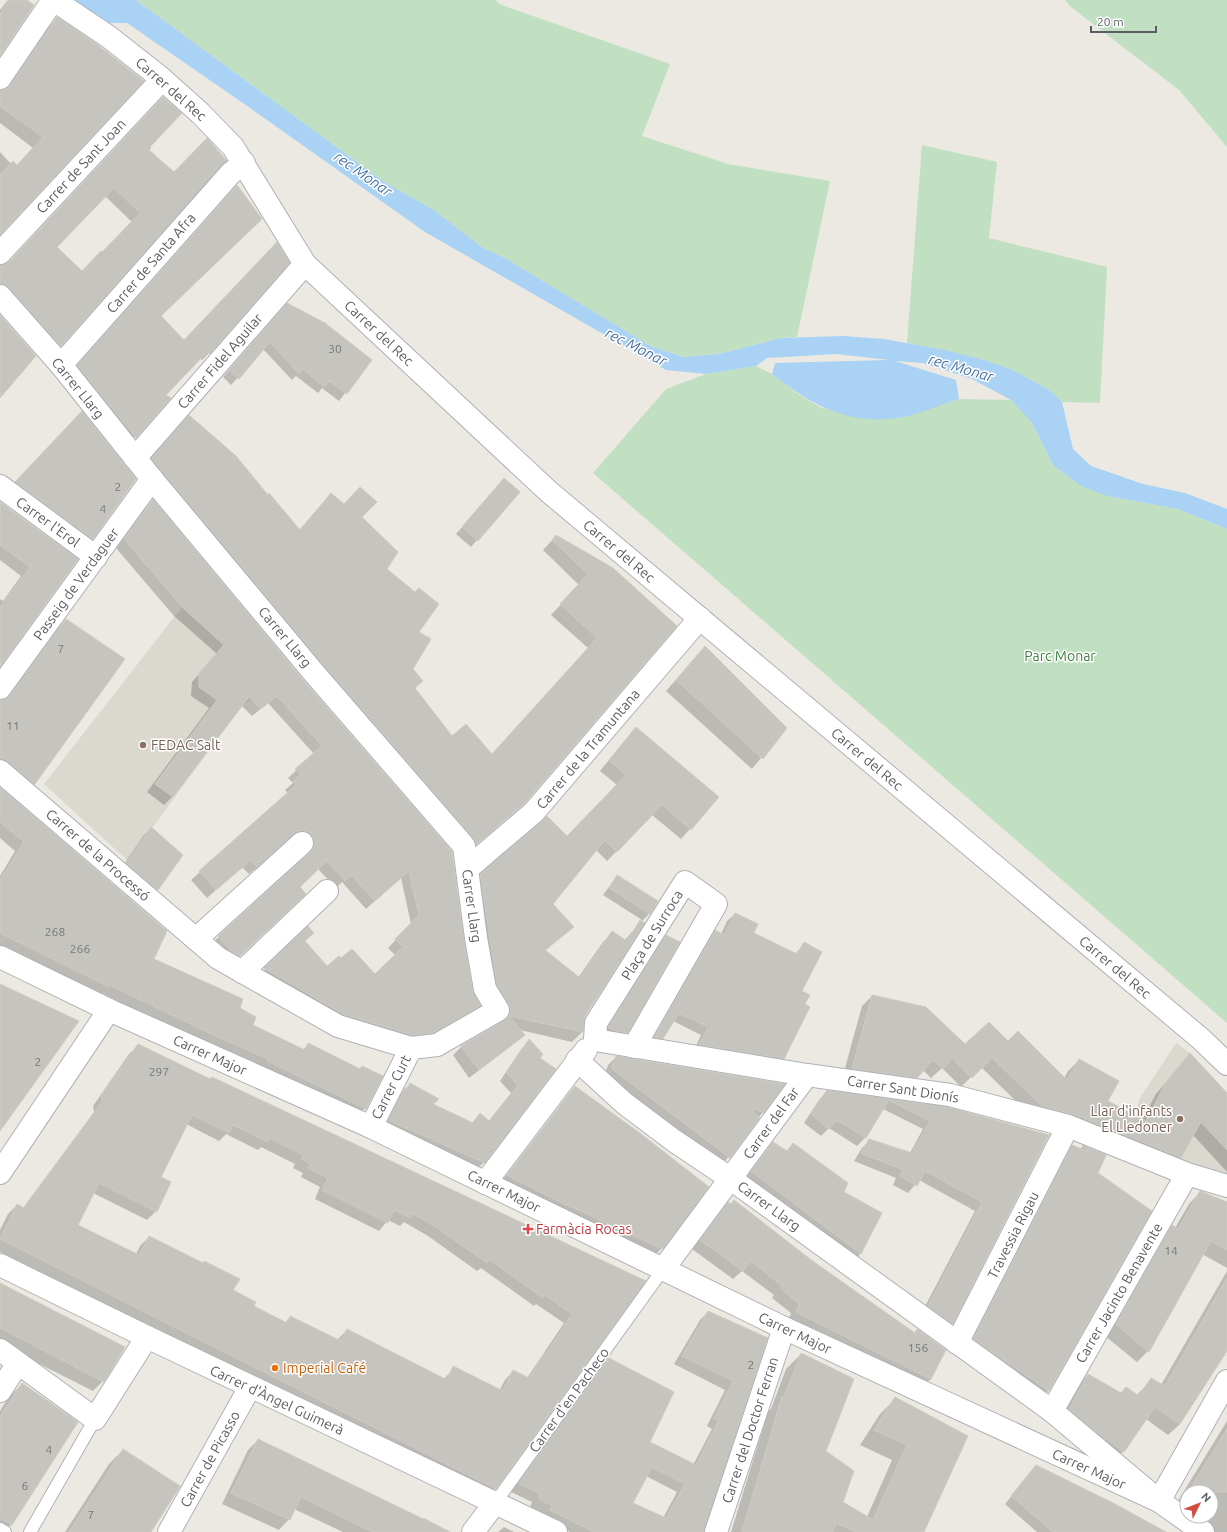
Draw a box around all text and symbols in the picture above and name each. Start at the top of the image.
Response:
scale bar [1091,8,1156,34]
text: 20 m [1097,15,1124,28]
street label: Carrer del Rec [132,54,210,124]
street label: Carrer de Sant Joan [33,115,129,217]
water label: rec Monar [331,147,397,200]
street label: Carrer de Santa Afra [103,210,199,316]
street label: Carrer del Rec [341,297,417,369]
street label: Carrer Fidel Aguilar [174,310,266,412]
water label: rec Monar [603,324,671,370]
house number: 30 [328,342,342,355]
water label: rec Monar [927,350,997,385]
street label: Carrer Llarg [48,354,108,422]
house number: 2 [115,480,121,493]
street label: Carrer l'Erol [13,494,83,551]
house number: 4 [100,502,107,515]
street label: Carrer del Rec [580,516,658,586]
street label: Passeig de Verdaguer [30,524,123,643]
street label: Carrer Llarg [255,604,315,670]
house number: 7 [58,642,64,655]
park label: Parc Monar [1024,648,1096,664]
street label: Carrer de la Tramuntana [533,686,643,812]
house number: 11 [6,719,20,732]
street label: Carrer del Rec [828,724,906,794]
place label: FEDAC Salt [151,737,221,753]
marker: FEDAC Salt [138,740,148,750]
street label: Carrer de la Processó [43,806,153,904]
street label: Carrer Llarg [459,868,485,944]
street label: Plaça de Surroca [618,887,686,983]
house number: 268 [45,925,65,938]
street label: Carrer del Rec [1076,932,1154,1002]
house number: 266 [70,942,90,955]
street label: Carrer Major [171,1032,250,1079]
street label: Carrer Curt [368,1052,414,1122]
house number: 2 [35,1055,41,1068]
house number: 297 [149,1065,169,1078]
street label: Carrer Sant Dionís [846,1072,960,1106]
street label: Carrer del Far [740,1083,803,1162]
place label: Llar d'infants El Lledoner [1090,1103,1173,1135]
marker: Llar d'infants El Lledoner [1175,1114,1185,1124]
street label: Carrer Major [465,1167,544,1216]
street label: Carrer Llarg [734,1178,804,1234]
street label: Travessia Rigau [984,1189,1042,1281]
street label: Carrer Jacinto Benavente [1072,1220,1166,1366]
place label: Farmàcia Rocas [536,1221,632,1237]
marker: Farmàcia Rocas [523,1224,533,1234]
house number: 14 [1164,1244,1178,1257]
street label: Carrer Major [756,1309,835,1357]
house number: 156 [908,1341,928,1354]
street label: Carrer d'en Pacheco [526,1345,612,1455]
street label: Carrer del Doctor Ferran [719,1355,781,1505]
house number: 2 [748,1358,754,1371]
place label: Imperial Café [283,1360,366,1376]
street label: Carrer d'Àngel Guimerà [207,1361,347,1438]
marker: Imperial Café [270,1363,280,1373]
street label: Carrer de Picasso [177,1408,243,1510]
house number: 4 [46,1443,53,1456]
street label: Carrer Major [1050,1446,1129,1493]
house number: 6 [22,1479,29,1492]
north arrow [1179,1484,1219,1524]
text: N [1199,1490,1214,1504]
house number: 7 [88,1508,94,1521]

